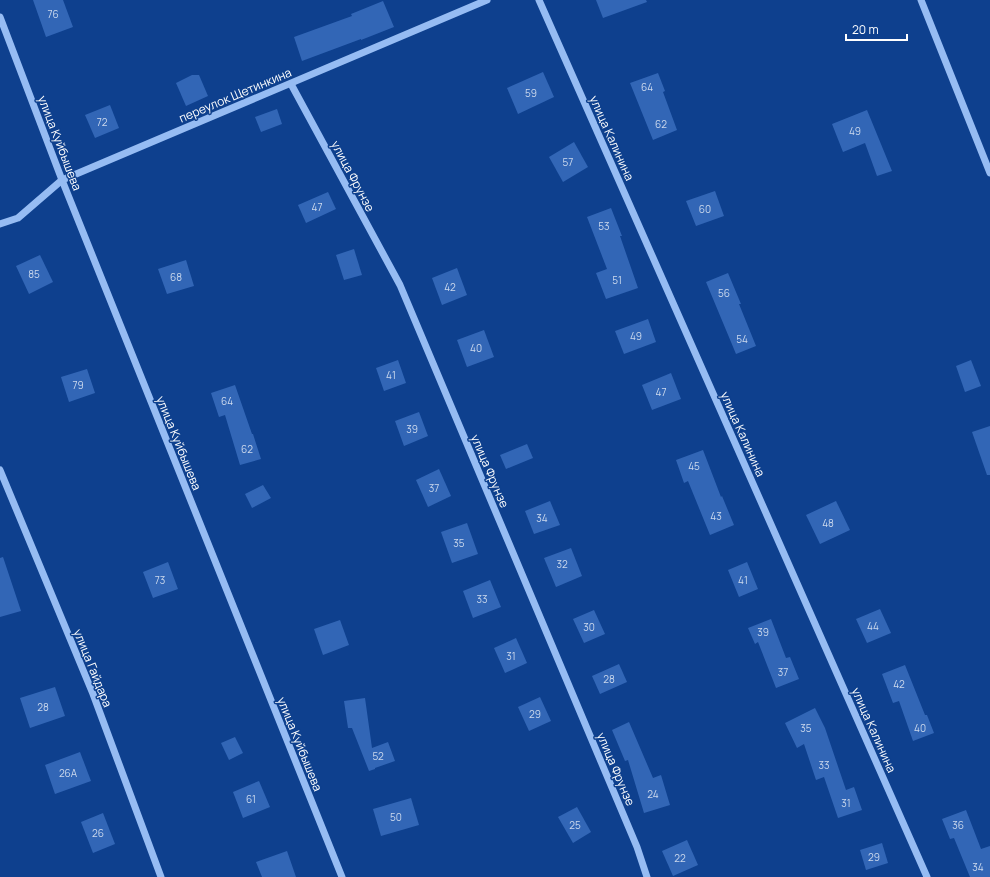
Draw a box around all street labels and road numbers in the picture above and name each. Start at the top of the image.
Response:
street label: переулок Щетинкина [176,64,294,126]
street label: улица Куйбышева [34,93,86,193]
street label: улица Калинина [586,93,638,183]
street label: улица Фрунзе [327,137,379,215]
street label: улица Калинина [717,389,769,479]
street label: улица Куйбышева [152,393,206,493]
street label: улица Фрунзе [467,432,513,510]
street label: улица Гайдара [70,626,116,710]
street label: улица Калинина [848,685,900,775]
street label: улица Куйбышева [273,694,327,794]
street label: улица Фрунзе [593,730,639,808]

